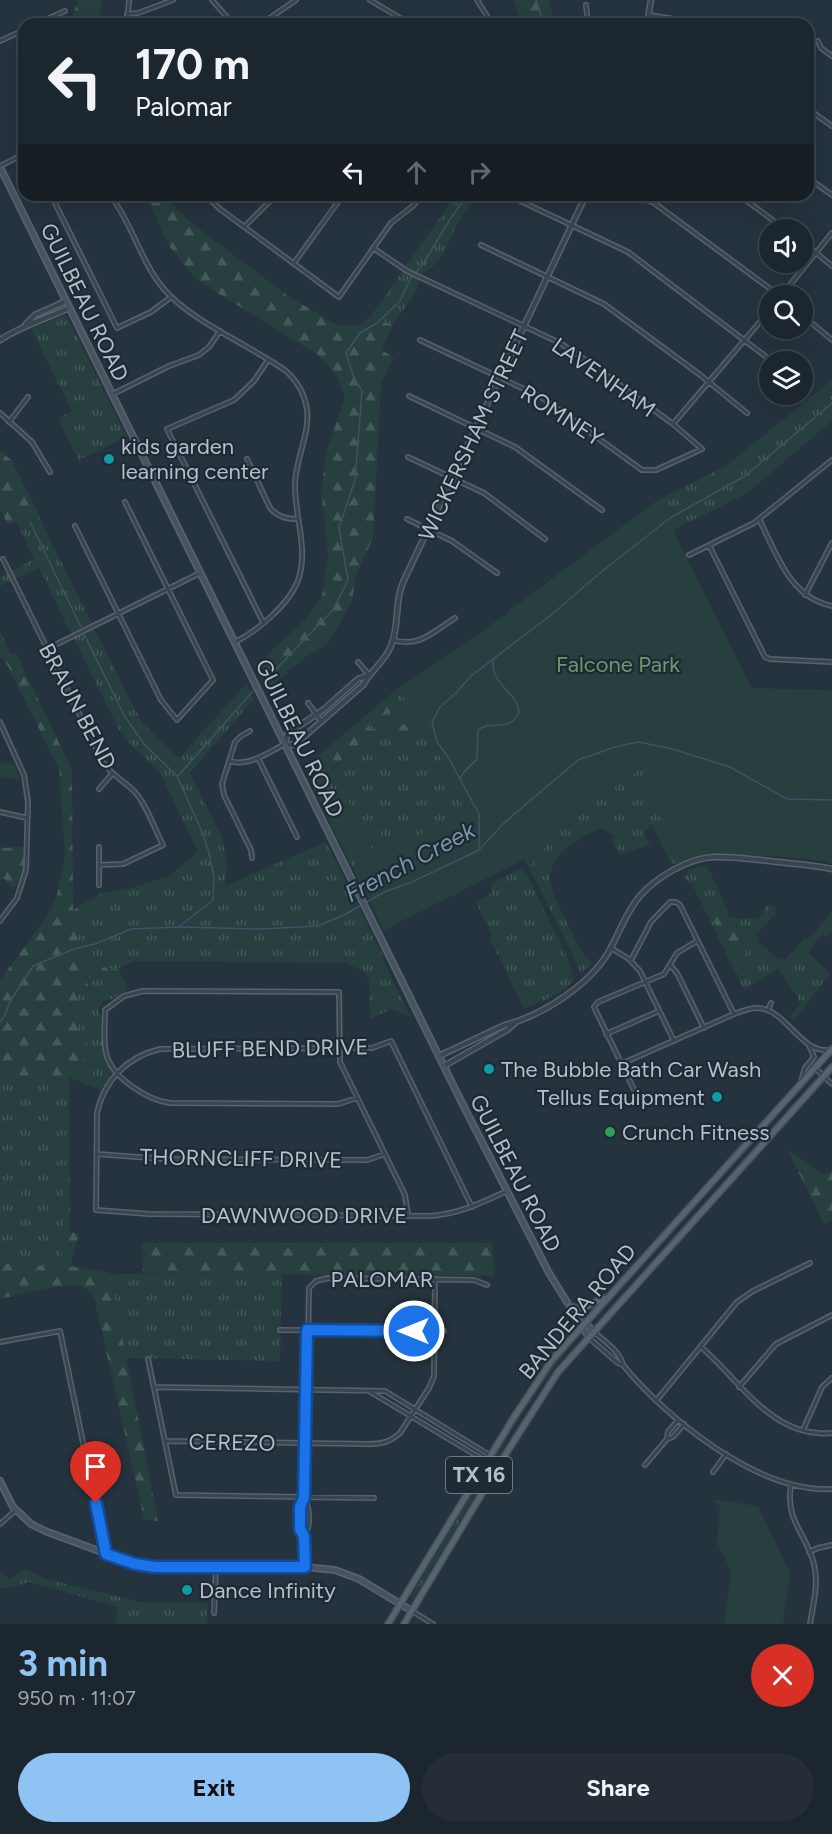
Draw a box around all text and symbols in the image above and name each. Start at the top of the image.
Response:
text: 170 m [135,39,250,90]
icon: left [36,42,114,120]
text: Palomar [135,90,232,123]
icon: left [337,156,370,189]
icon: ahead [400,156,433,189]
icon: right [463,156,496,189]
street label: GUILBEAU ROAD [35,219,135,386]
map controls [759,219,813,405]
button: sound [759,219,813,273]
button: search [759,285,813,339]
street label: WICKERSHAM STREET [413,325,534,545]
street label: LAVENHAM [547,332,661,423]
button: layers [759,351,813,405]
street label: ROMNEY [515,379,609,452]
place label: kids garden learning center [121,433,269,485]
marker: kids garden learning center [102,452,116,466]
street label: BRAUN BEND [33,639,122,774]
park label: Falcone Park [556,651,680,678]
street label: GUILBEAU ROAD [250,655,350,822]
water label: French Creek [340,815,481,908]
street label: BLUFF BEND DRIVE [171,1033,369,1064]
place label: The Bubble Bath Car Wash [501,1056,761,1083]
marker: The Bubble Bath Car Wash [482,1062,496,1076]
place label: Tellus Equipment [537,1084,705,1111]
street label: GUILBEAU ROAD [464,1090,567,1256]
marker: Tellus Equipment [710,1090,724,1104]
place label: Crunch Fitness [622,1119,770,1146]
marker: Crunch Fitness [603,1125,617,1139]
street label: THORNCLIFF DRIVE [140,1143,342,1174]
street label: DAWNWOOD DRIVE [201,1202,407,1229]
street label: BANDERA ROAD [513,1238,642,1385]
street label: PALOMAR [330,1266,434,1293]
position arrow [382,1299,446,1363]
street label: CEREZO [188,1428,276,1457]
pin [70,1441,121,1503]
icon: arrive [79,1450,112,1483]
road number: TX 16 [446,1457,512,1493]
place label: Dance Infinity [199,1577,336,1604]
marker: Dance Infinity [180,1583,194,1597]
text: 3 min [18,1642,108,1685]
button: close [751,1644,814,1707]
text: 950 m · 11:07 [18,1686,136,1710]
button: Exit [18,1753,410,1822]
button: Share [422,1753,814,1822]

